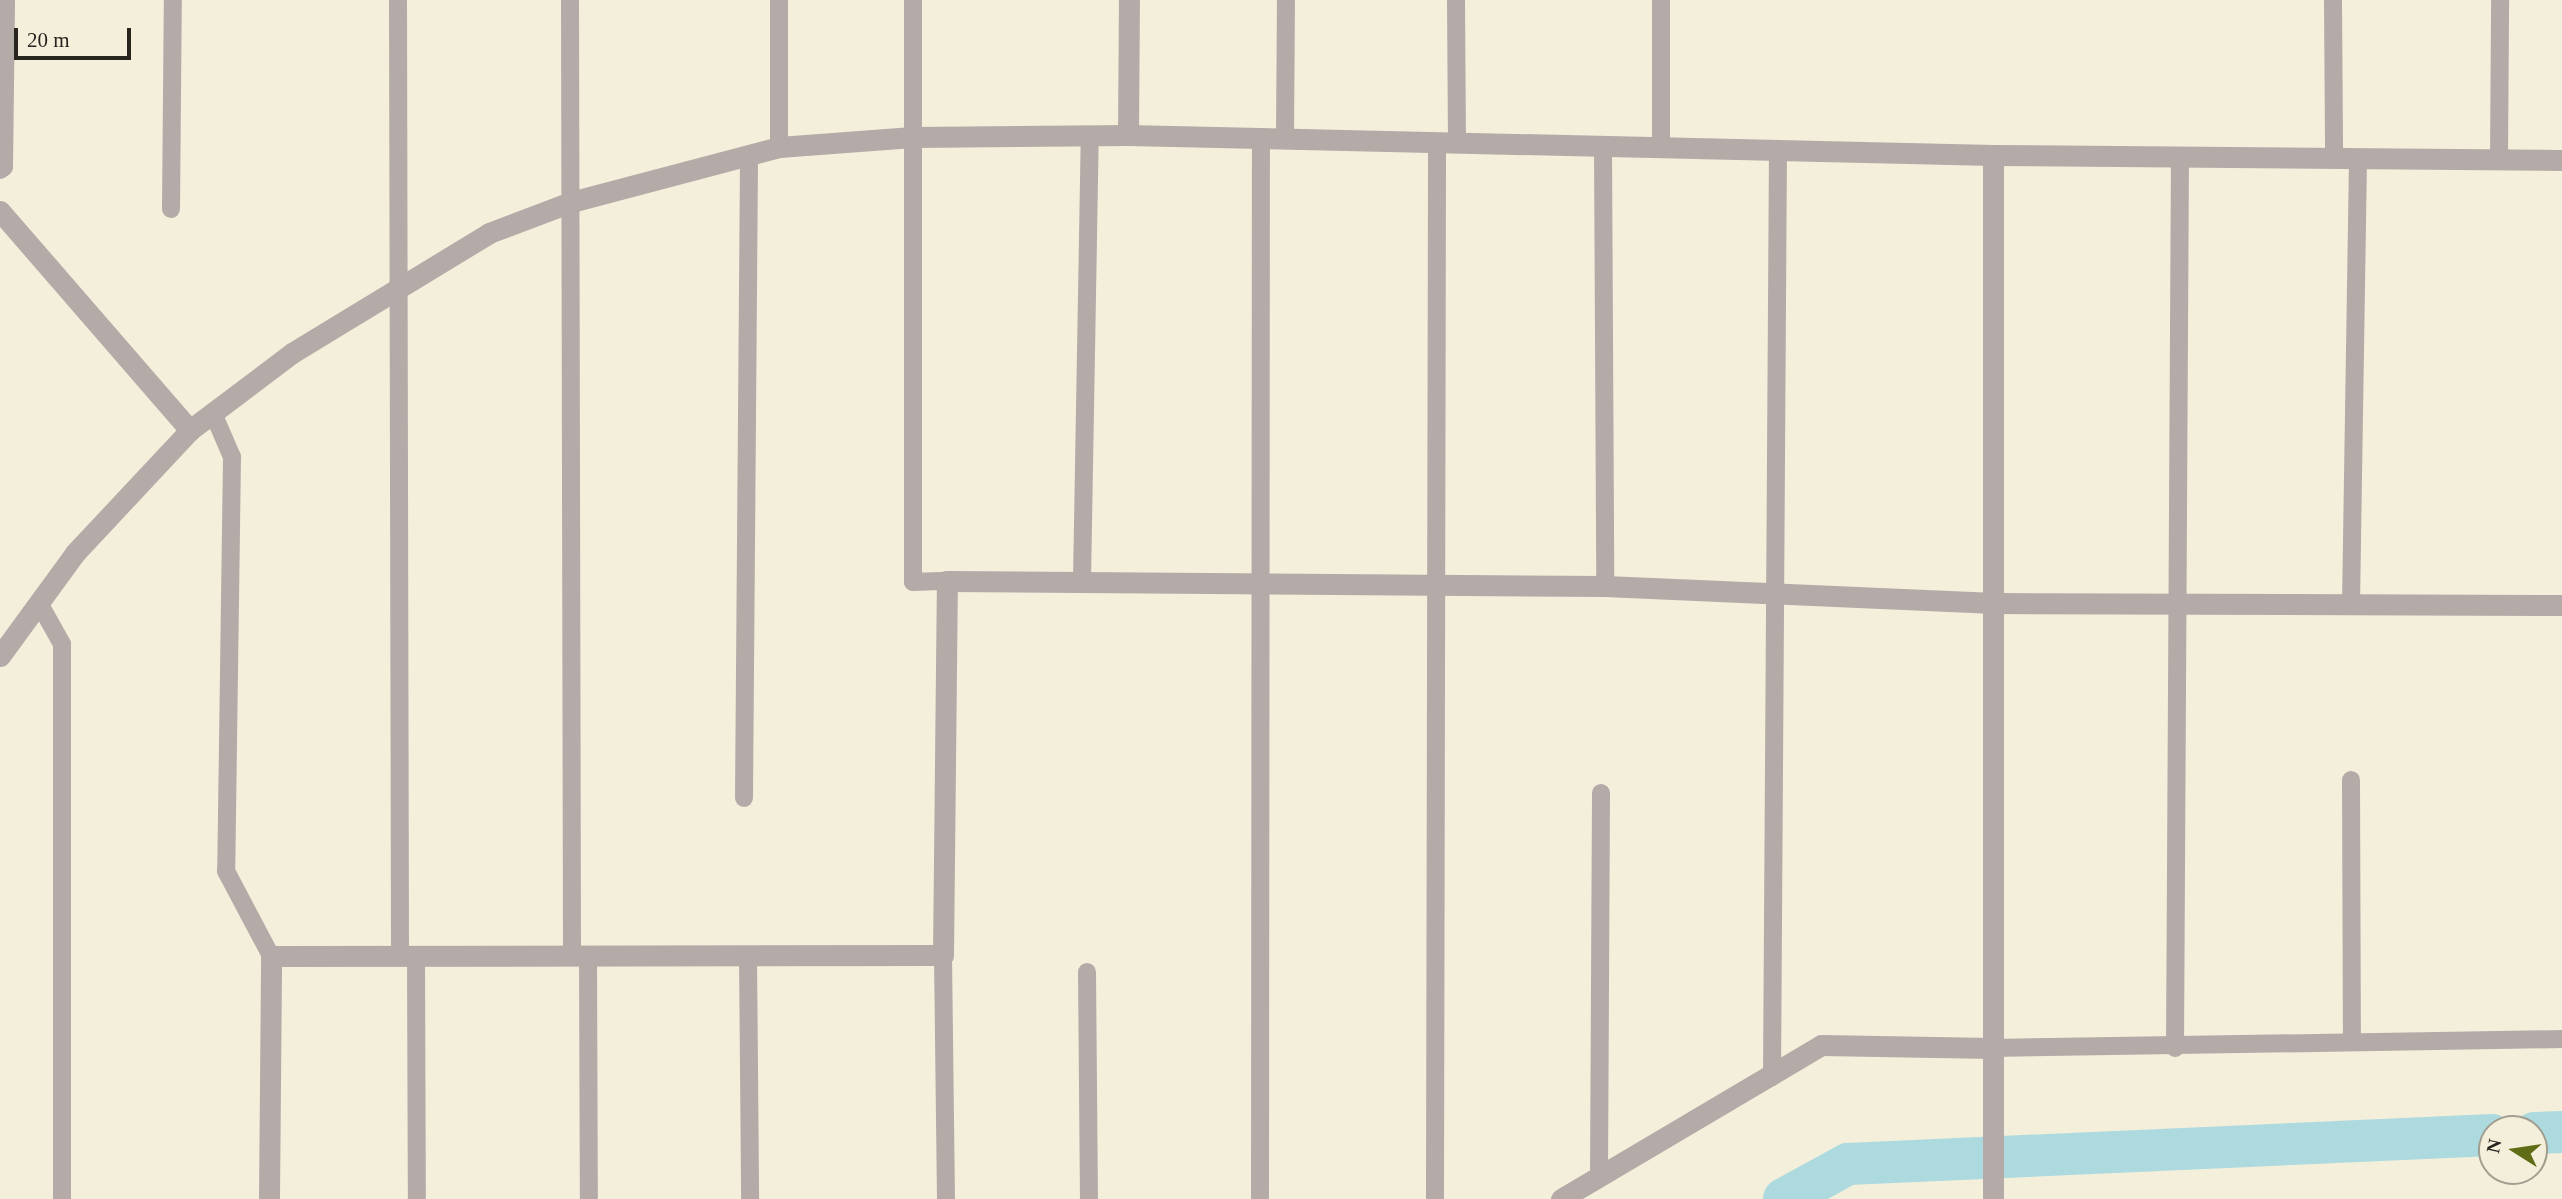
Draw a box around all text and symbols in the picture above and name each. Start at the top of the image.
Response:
scale bar [18,14,135,58]
text: 20 m [27,28,70,52]
north arrow [2478,1115,2548,1185]
text: N [2482,1137,2506,1155]

